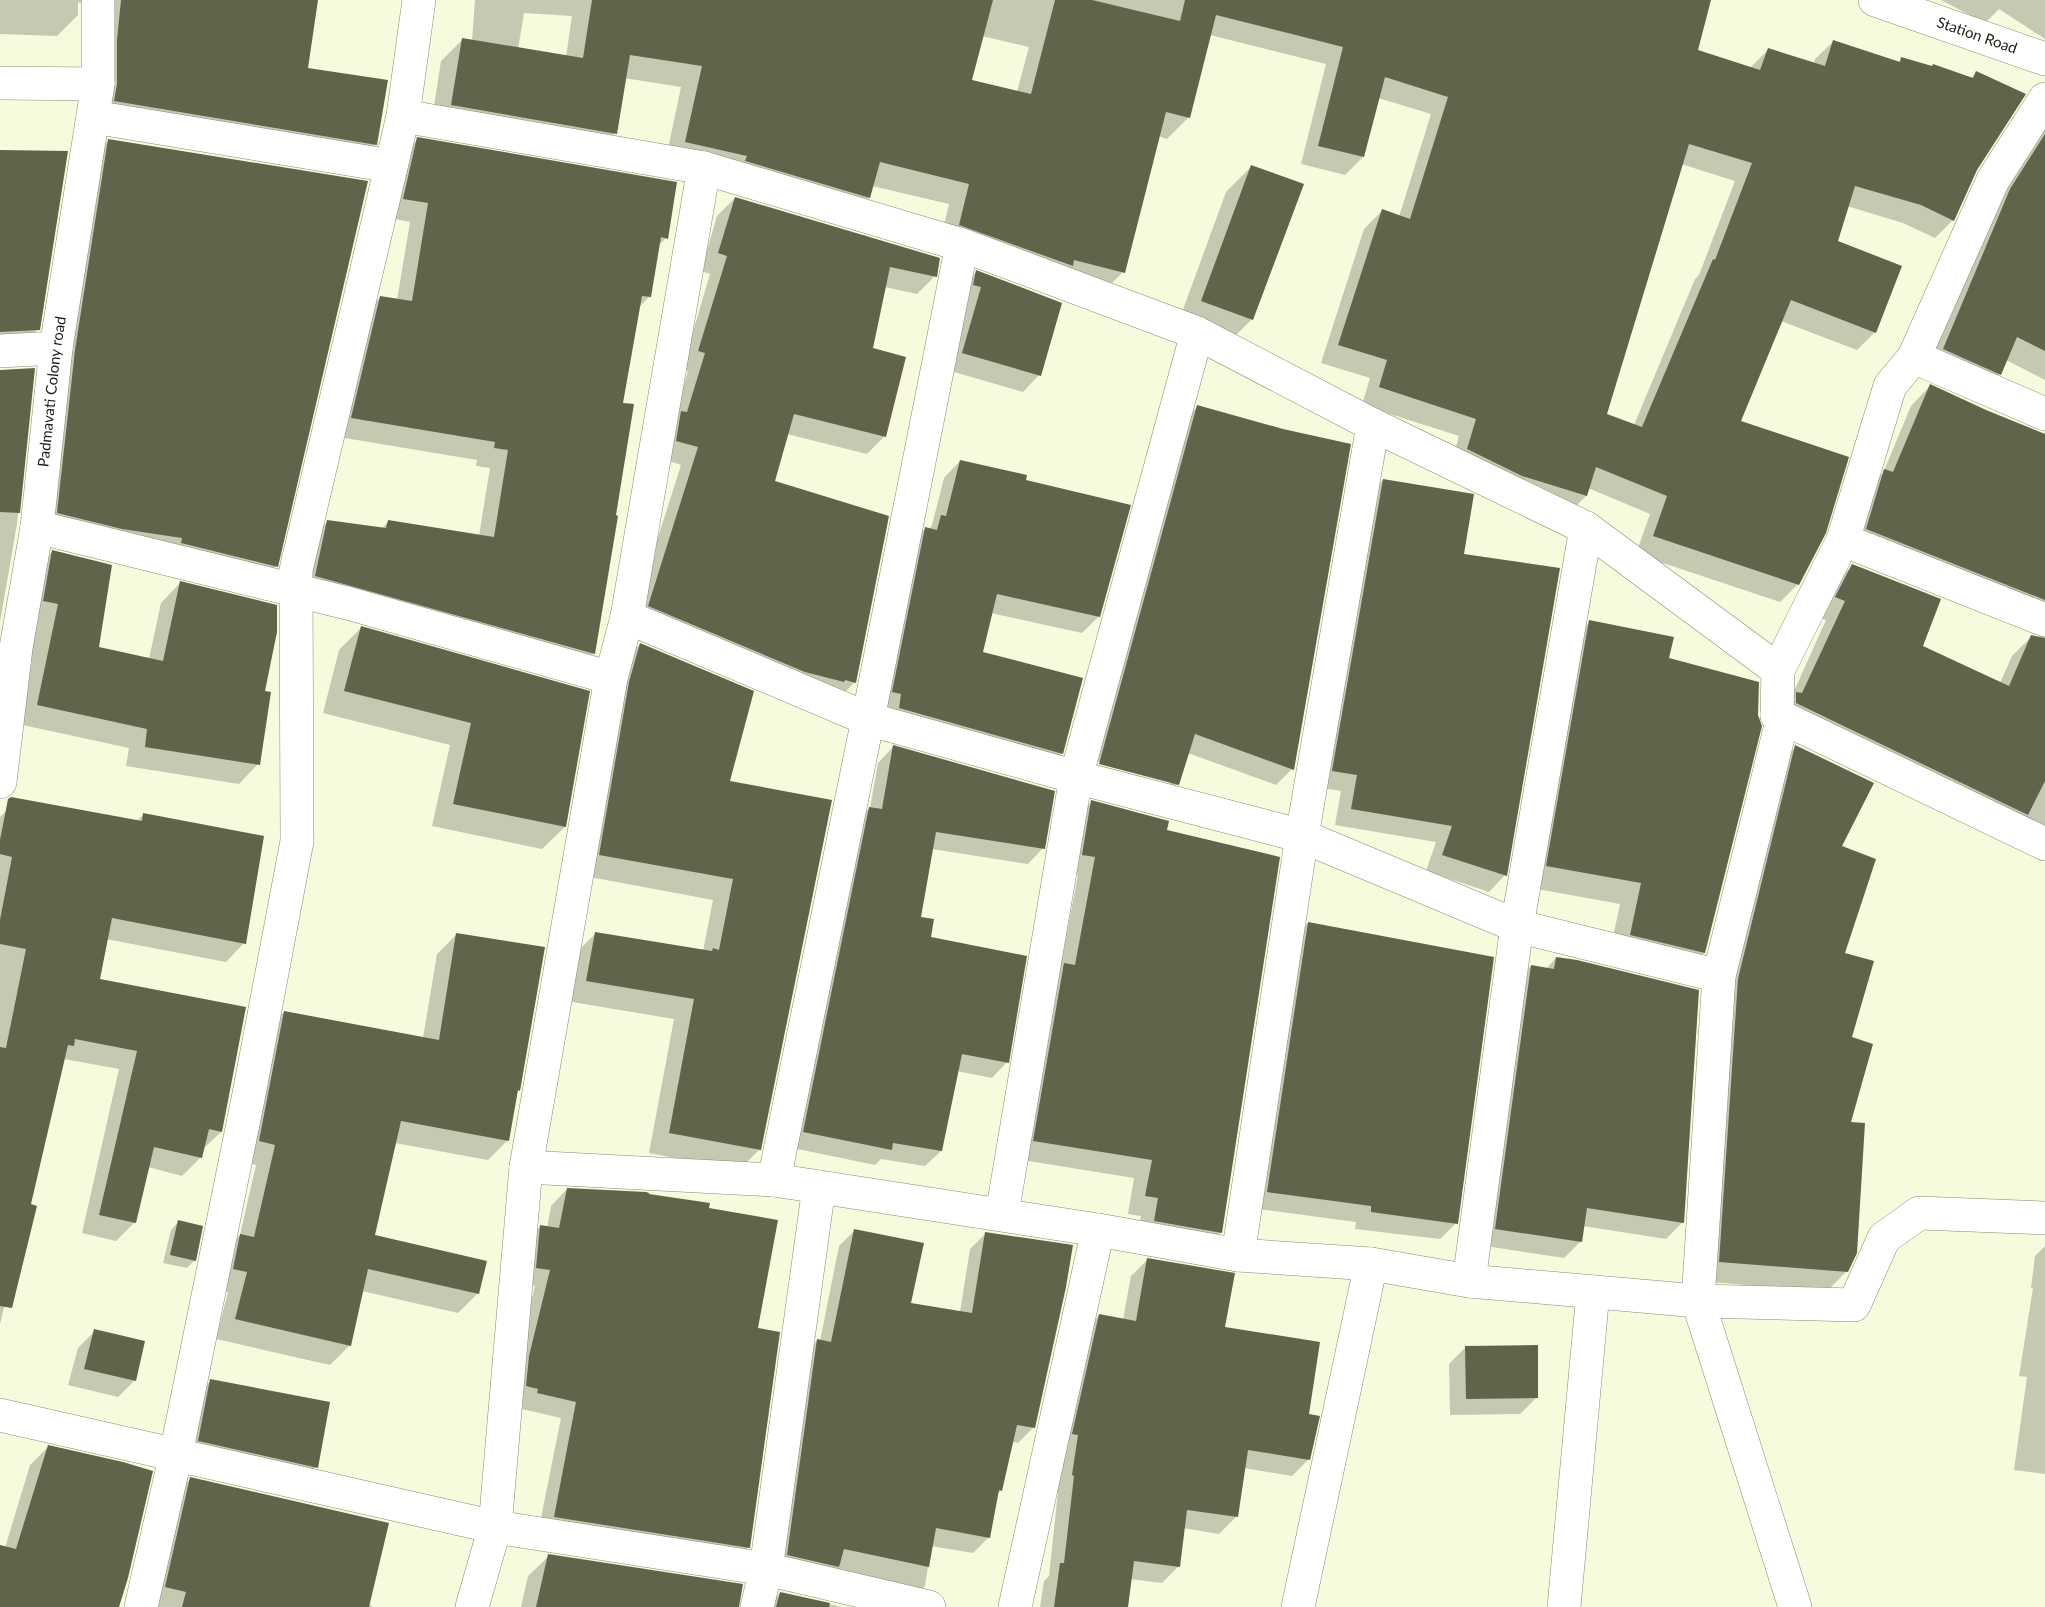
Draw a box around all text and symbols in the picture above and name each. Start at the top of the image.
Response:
street label: Station Road [1935,12,2020,57]
street label: Padmavati Colony road [33,315,69,468]

